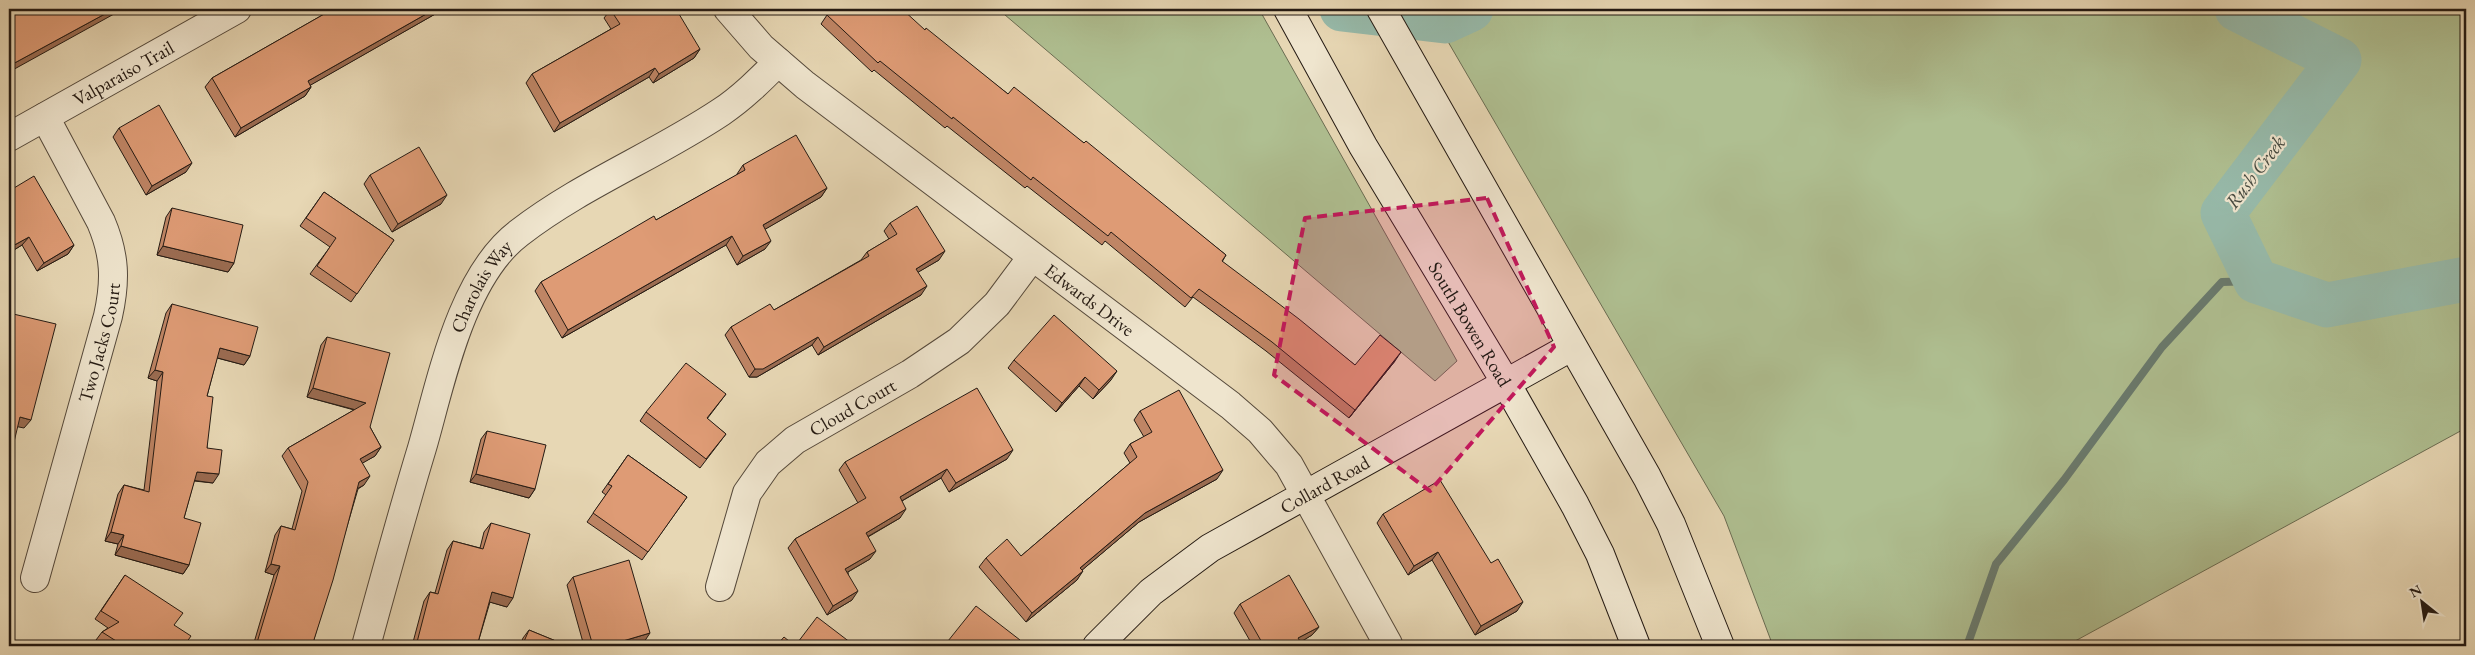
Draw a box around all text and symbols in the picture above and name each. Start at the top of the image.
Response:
street label: Valparaiso Trail [68,34,179,111]
water label: Rush Creek [2219,130,2291,214]
street label: Charolais Way [444,233,518,336]
street label: Edwards Drive [1040,257,1140,342]
street label: South Bowen Road [1423,257,1518,391]
street label: Two Jacks Court [72,282,125,405]
street label: Cloud Court [804,372,900,442]
street label: Collard Road [1275,449,1374,519]
north arrow [2398,578,2448,628]
text: N [2406,580,2425,601]

